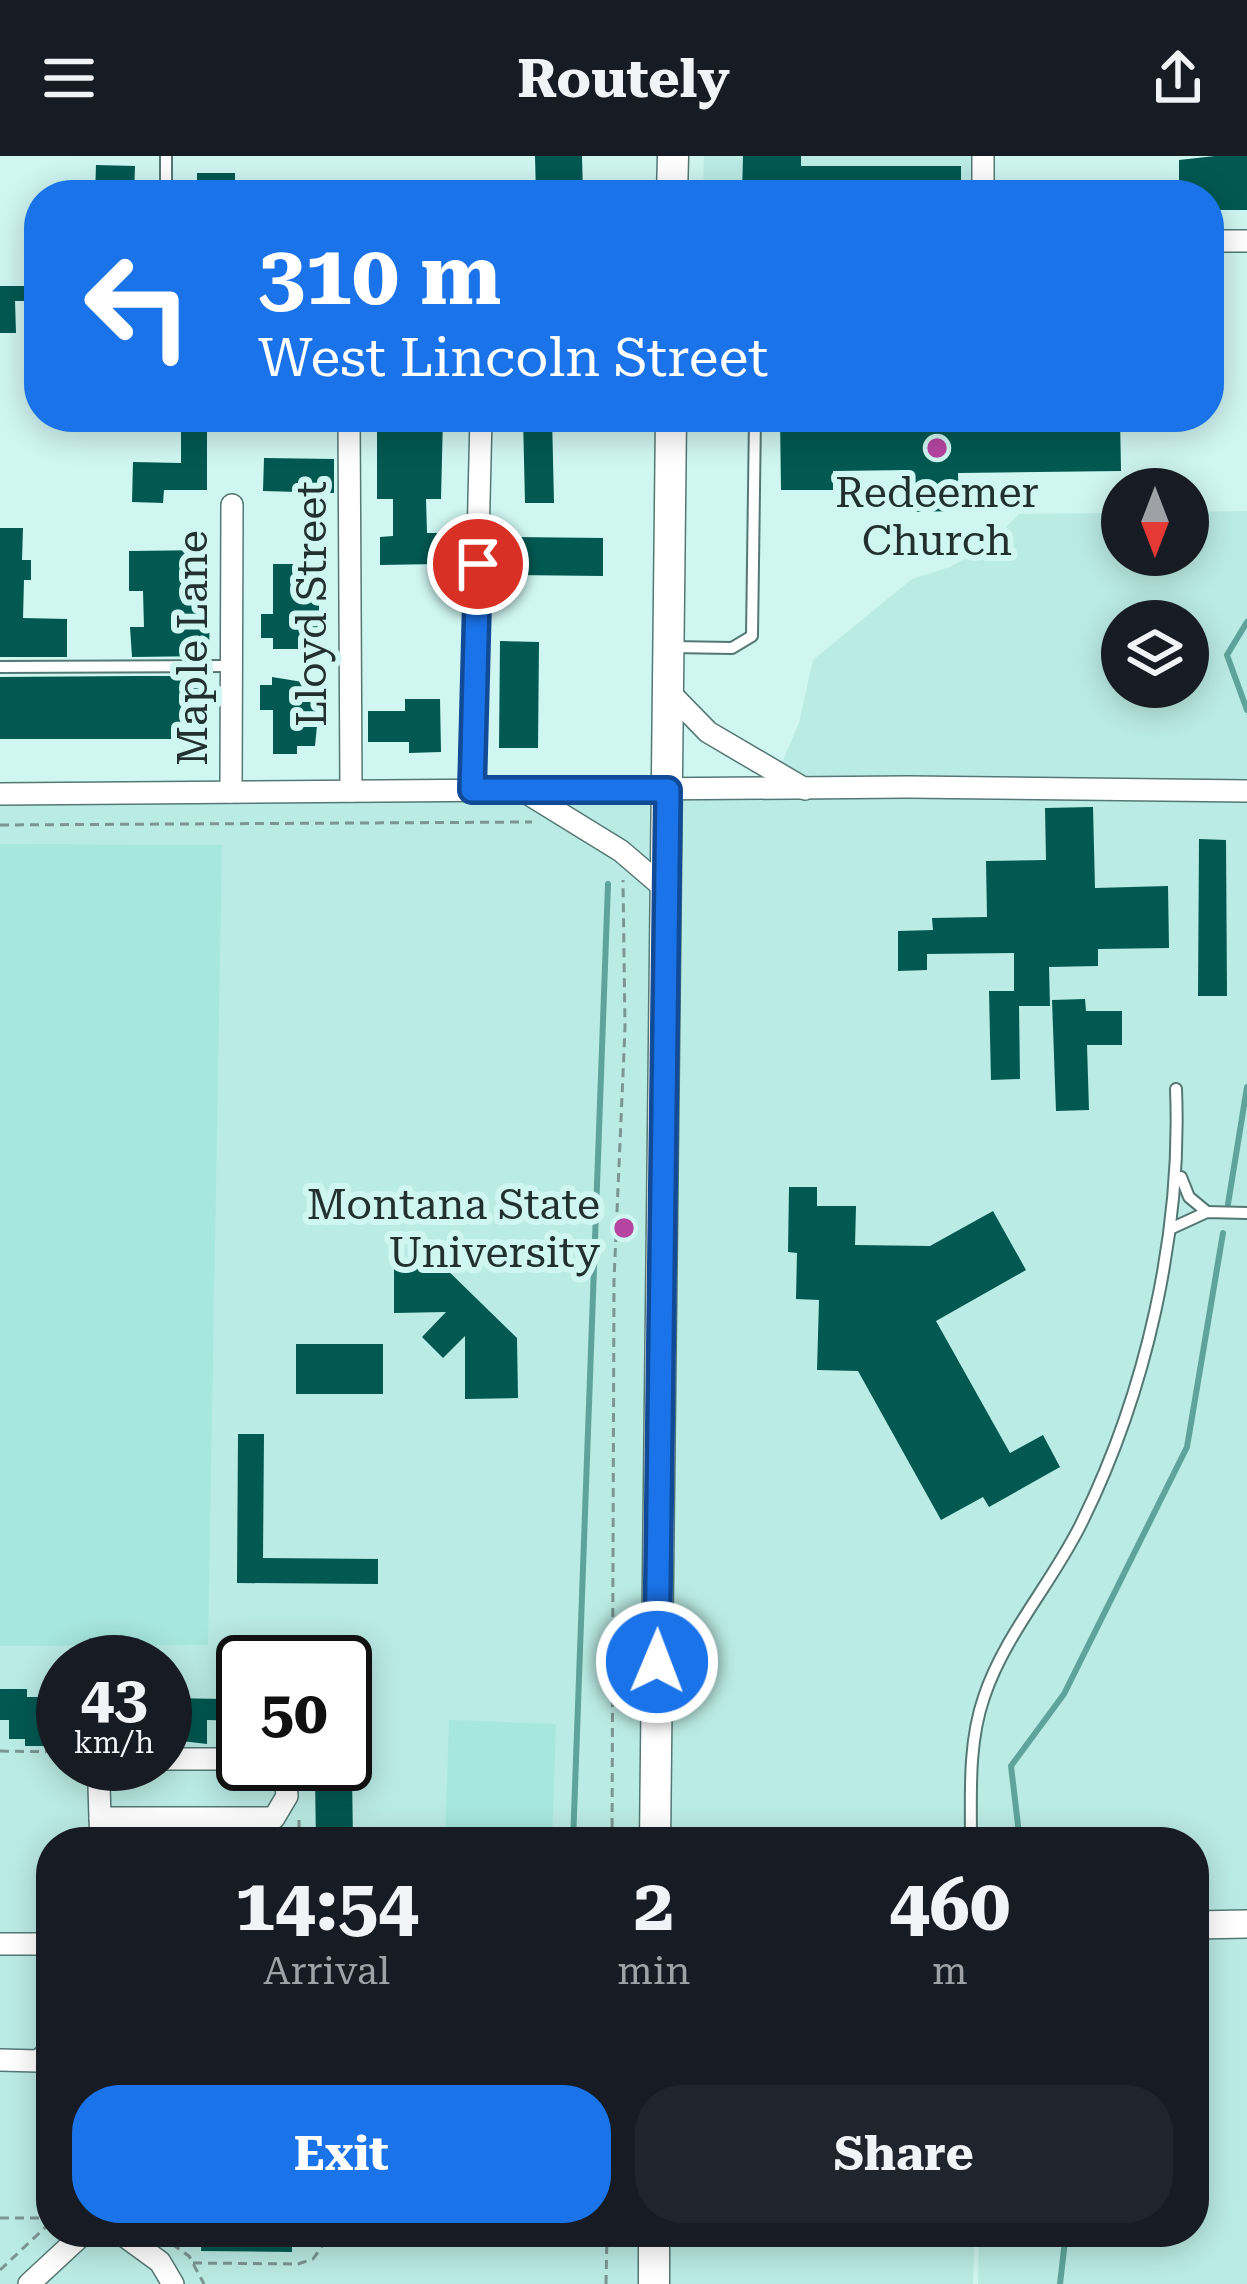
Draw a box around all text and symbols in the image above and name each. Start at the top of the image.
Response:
icon: menu [36,45,102,111]
icon: share [1145,45,1211,111]
text: Routely [517,47,730,110]
text: 310 m [258,226,501,324]
icon: left [60,228,216,384]
text: West Lincoln Street [258,326,769,389]
marker: Redeemer Church [924,435,950,461]
place label: Redeemer Church [835,468,1039,565]
north arrow [1101,468,1209,576]
map controls [1101,468,1209,708]
street label: Lloyd Street [287,481,336,727]
pin [427,513,529,615]
street label: Maple Lane [168,530,217,766]
icon: arrive [445,531,511,597]
button: layers [1101,600,1209,708]
place label: Montana State University [307,1180,600,1277]
marker: Montana State University [611,1215,637,1241]
position arrow [594,1599,720,1725]
speed limit sign: 50 [216,1635,372,1791]
text: 43 [80,1662,148,1733]
text: km/h [74,1725,154,1760]
text: 14:54 [235,1863,419,1948]
text: 2 [634,1863,674,1948]
text: 460 [889,1863,1010,1948]
text: Arrival [263,1948,390,1994]
text: min [617,1948,691,1994]
text: m [932,1948,968,1994]
button: Exit [72,2085,611,2223]
button: Share [635,2085,1173,2223]

